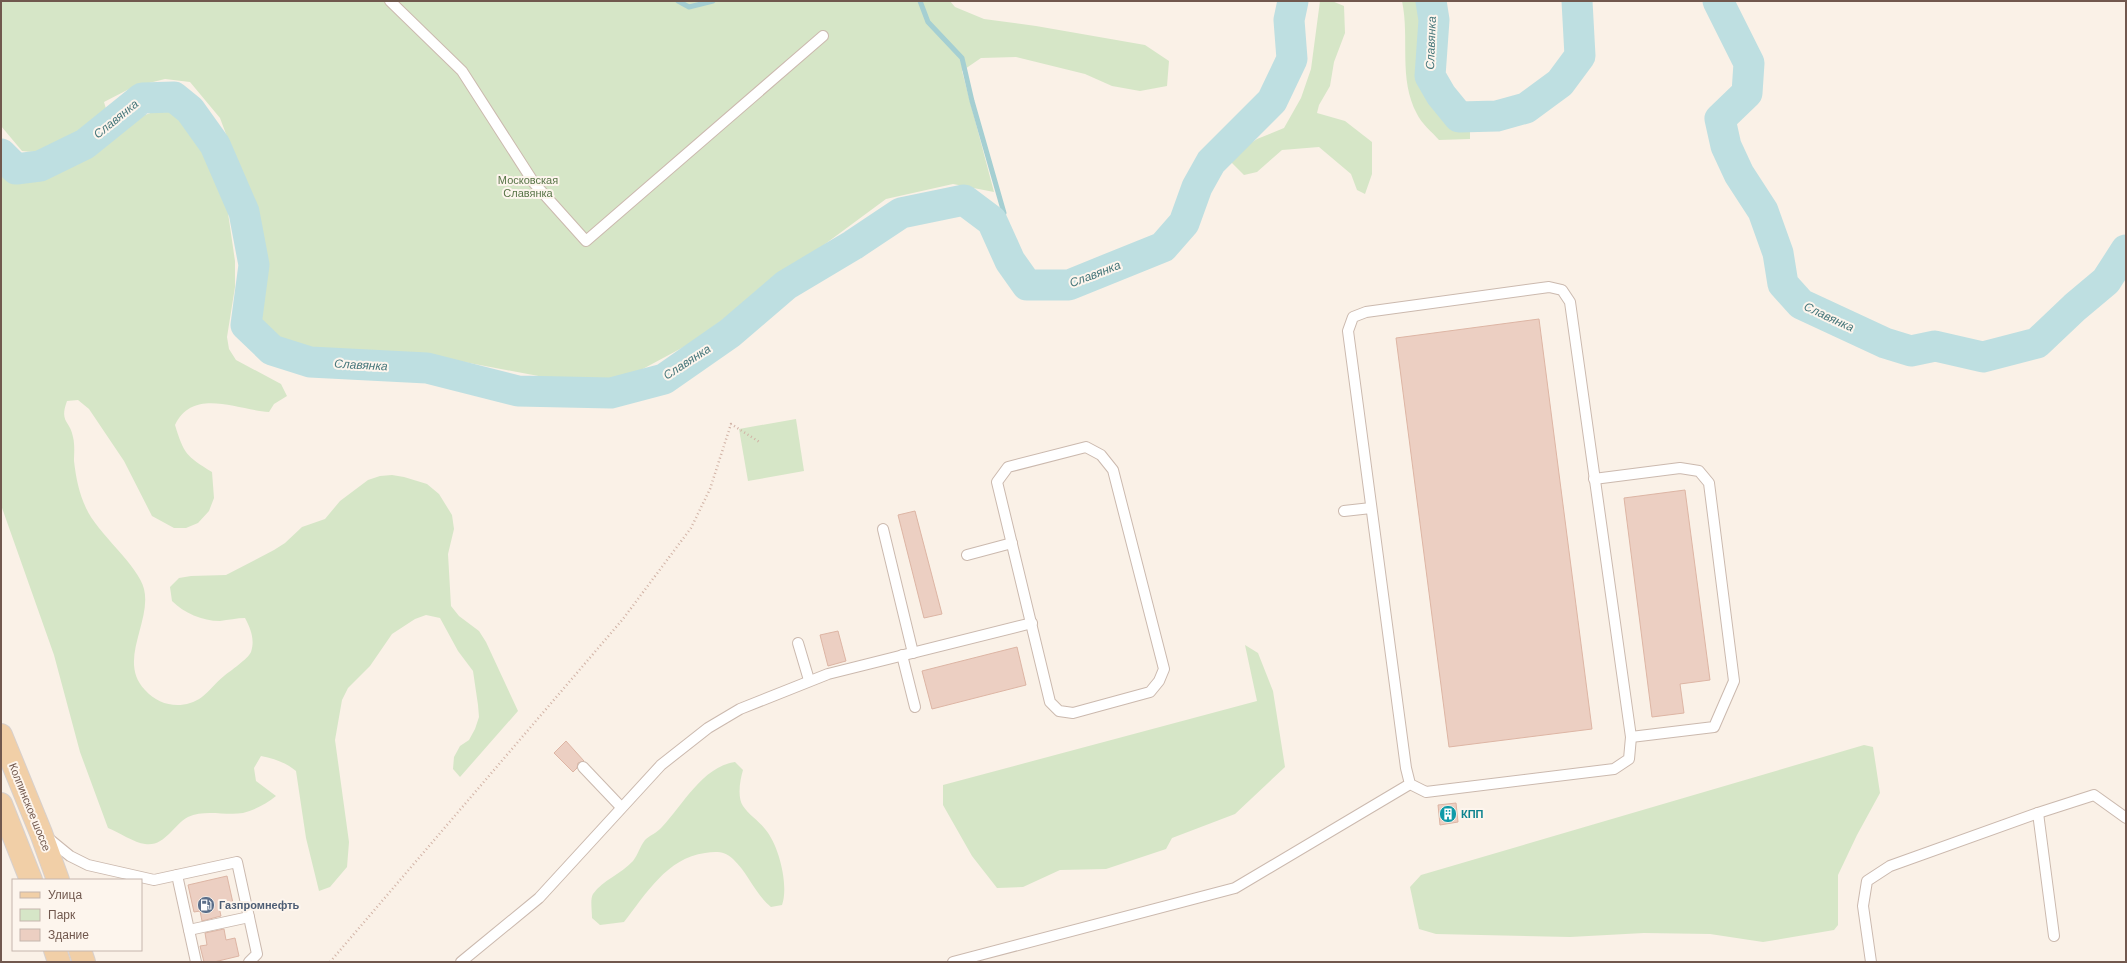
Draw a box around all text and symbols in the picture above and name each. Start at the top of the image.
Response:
water label: Славянка [1422,16,1438,70]
water label: Славянка [90,96,141,140]
park label: Московская Славянка [498,173,558,199]
water label: Славянка [1067,257,1122,289]
water label: Славянка [1802,298,1857,334]
water label: Славянка [660,341,713,382]
water label: Славянка [334,356,388,372]
street label: Колпинское шоссе [7,761,54,853]
building icon: КПП [1438,804,1458,824]
place label: КПП [1461,807,1484,820]
legend [12,879,142,951]
text: Улица [48,887,82,902]
fuel station icon: Газпромнефть [196,895,216,915]
place label: Газпромнефть [219,898,300,911]
text: Парк [48,907,76,922]
text: Здание [48,927,89,942]

